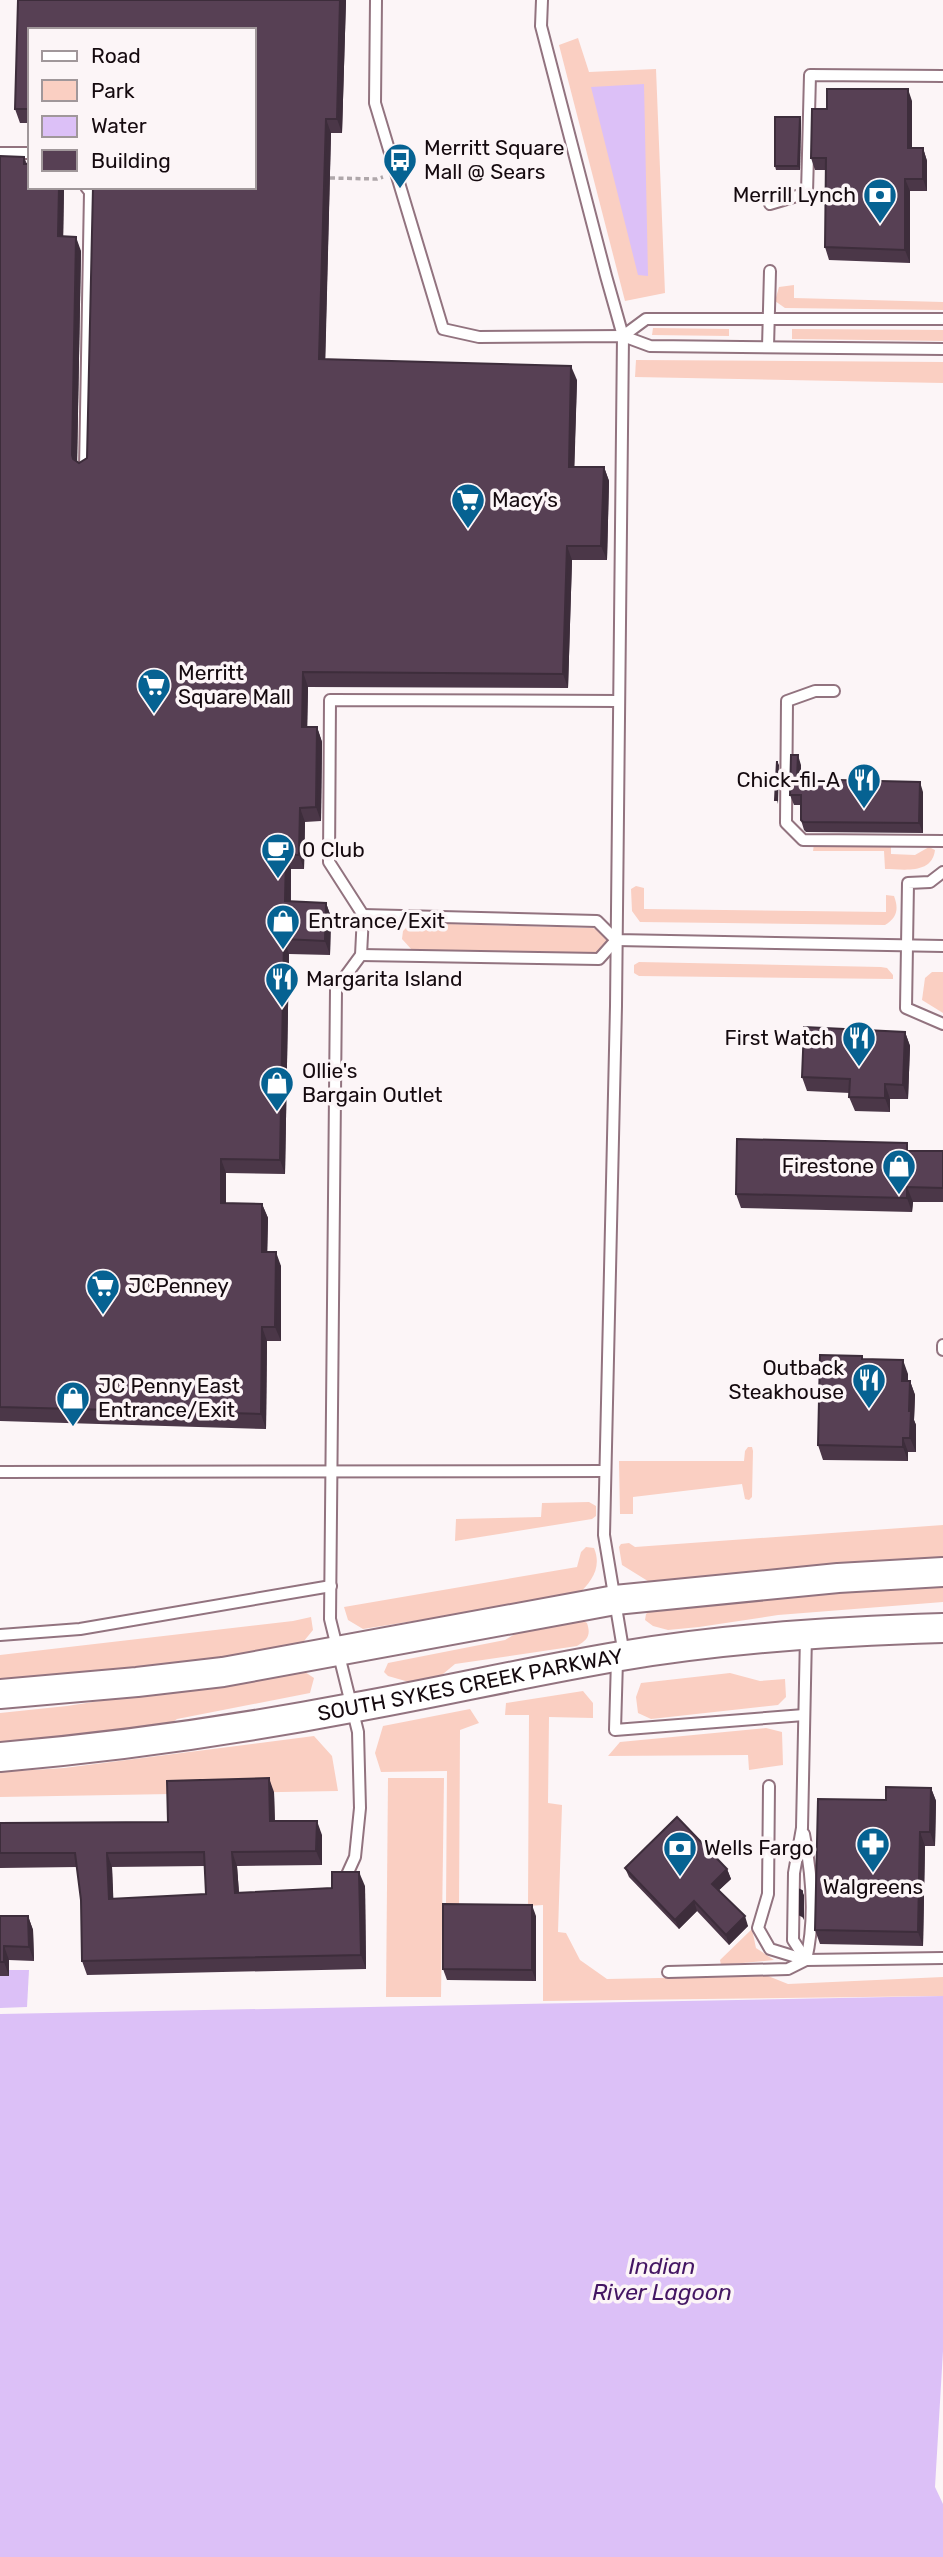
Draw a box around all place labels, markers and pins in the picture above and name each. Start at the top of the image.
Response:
place label: Merritt Square Mall @ Sears [424,135,564,184]
bus stop icon: Merritt Square Mall @ Sears [381,141,419,190]
bank icon: Merrill Lynch [861,176,899,225]
place label: Merrill Lynch [733,182,856,207]
supermarket icon: Macy's [449,481,487,530]
place label: Macy's [492,487,558,512]
place label: Merritt Square Mall [178,660,291,709]
supermarket icon: Merritt Square Mall [135,666,173,715]
restaurant icon: Chick-fil-A [845,761,883,810]
place label: Chick-fil-A [736,767,840,792]
cafe icon: 0 Club [259,831,297,880]
place label: 0 Club [302,837,365,862]
shop icon: Entrance/Exit [264,902,302,951]
place label: Entrance/Exit [308,908,445,933]
restaurant icon: Margarita Island [263,960,301,1009]
place label: Margarita Island [306,966,463,991]
restaurant icon: First Watch [840,1019,878,1068]
place label: First Watch [725,1025,834,1050]
place label: Ollie's Bargain Outlet [302,1058,443,1107]
shop icon: Ollie's Bargain Outlet [258,1064,296,1113]
shop icon: Firestone [880,1147,918,1196]
place label: Firestone [782,1153,874,1178]
supermarket icon: JCPenney [84,1267,122,1316]
place label: JCPenney [128,1273,229,1298]
place label: Outback Steakhouse [729,1355,844,1404]
restaurant icon: Outback Steakhouse [850,1361,888,1410]
place label: JC Penny East Entrance/Exit [98,1373,240,1422]
shop icon: JC Penny East Entrance/Exit [54,1379,92,1428]
pharmacy icon: Walgreens [854,1825,892,1874]
bank icon: Wells Fargo [661,1829,699,1878]
place label: Wells Fargo [704,1835,814,1860]
place label: Walgreens [823,1874,923,1899]

